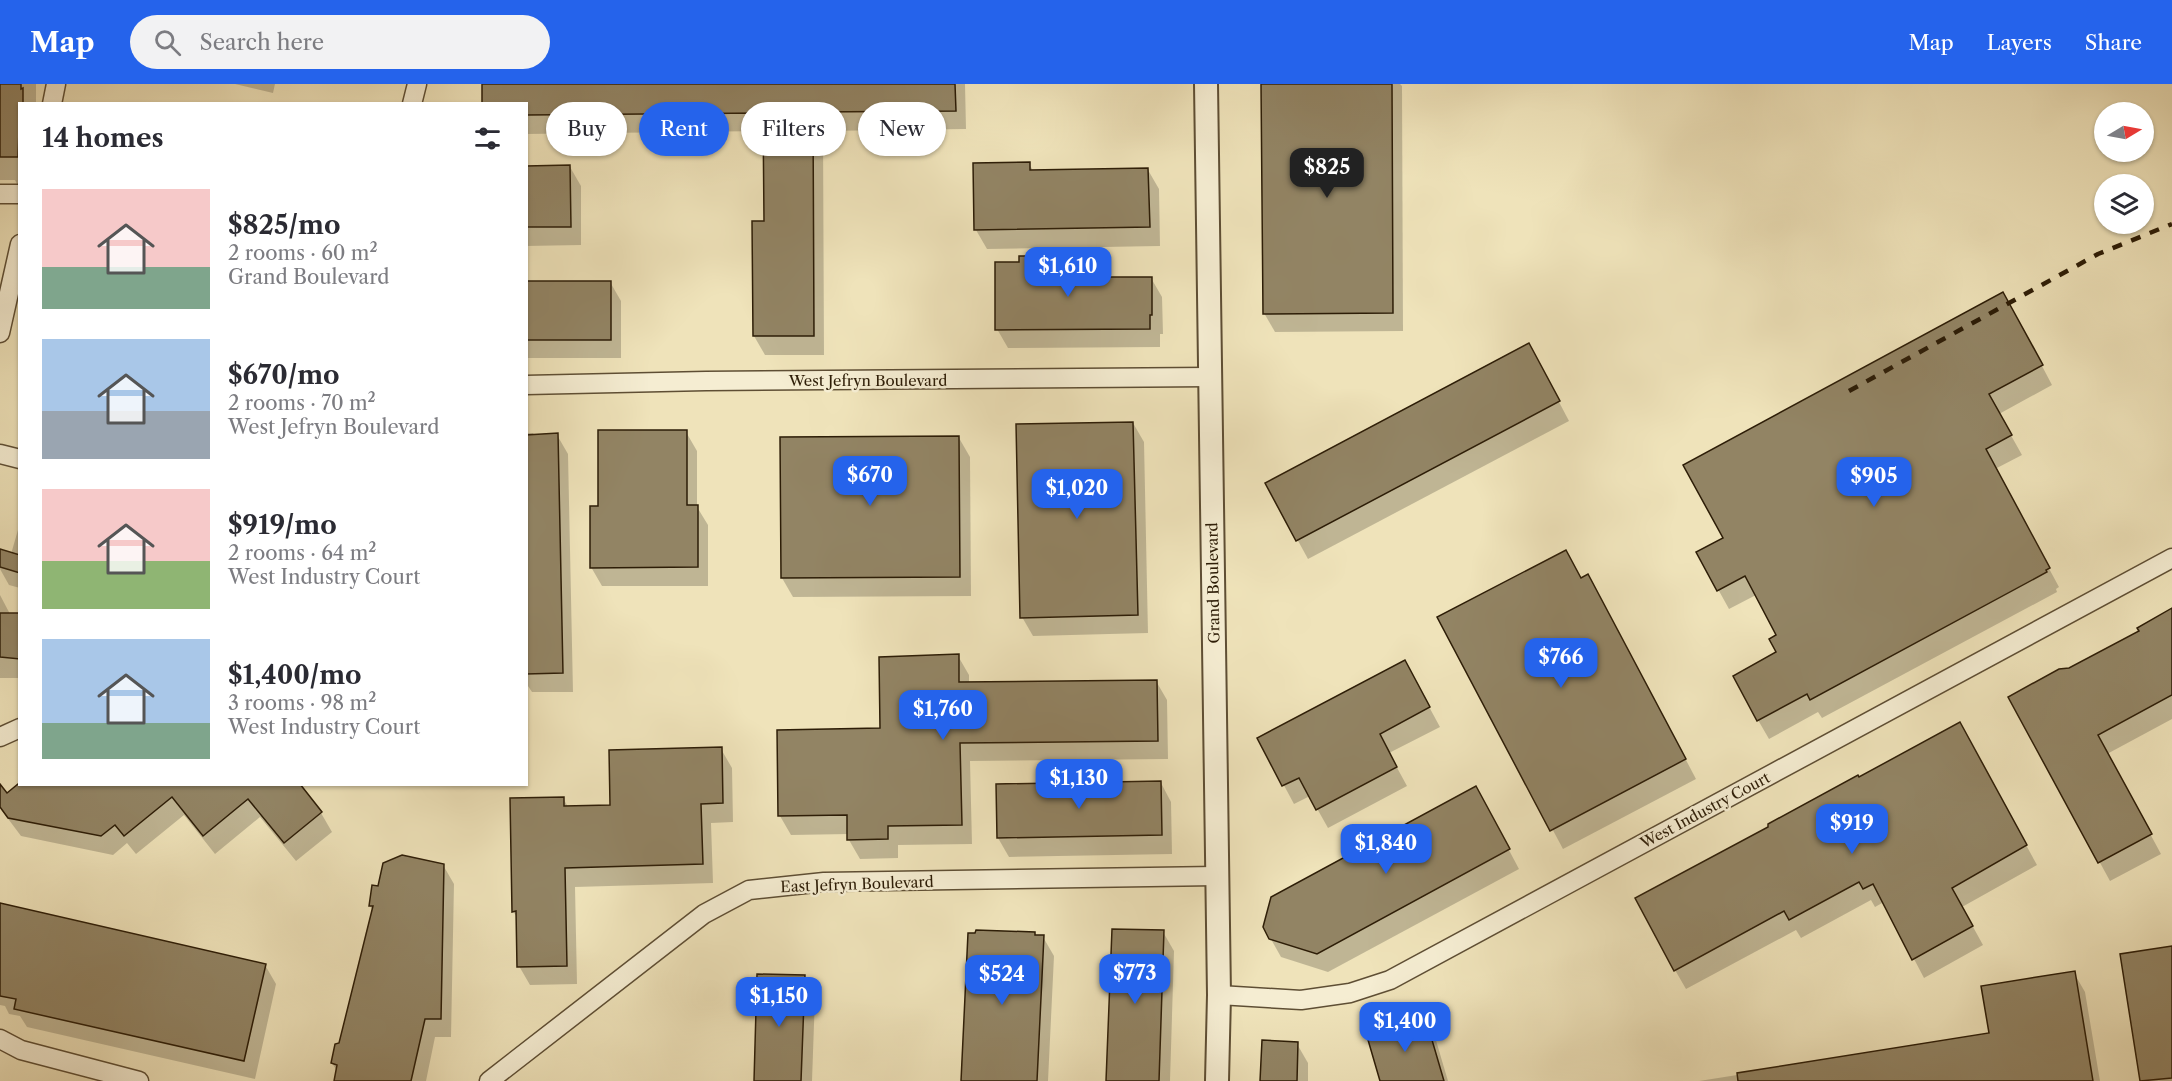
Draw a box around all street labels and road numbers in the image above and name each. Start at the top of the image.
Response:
street label: West Jefryn Boulevard [788,371,947,390]
street label: Grand Boulevard [1202,522,1224,644]
street label: West Industry Court [1636,767,1774,853]
street label: East Jefryn Boulevard [780,872,934,896]

